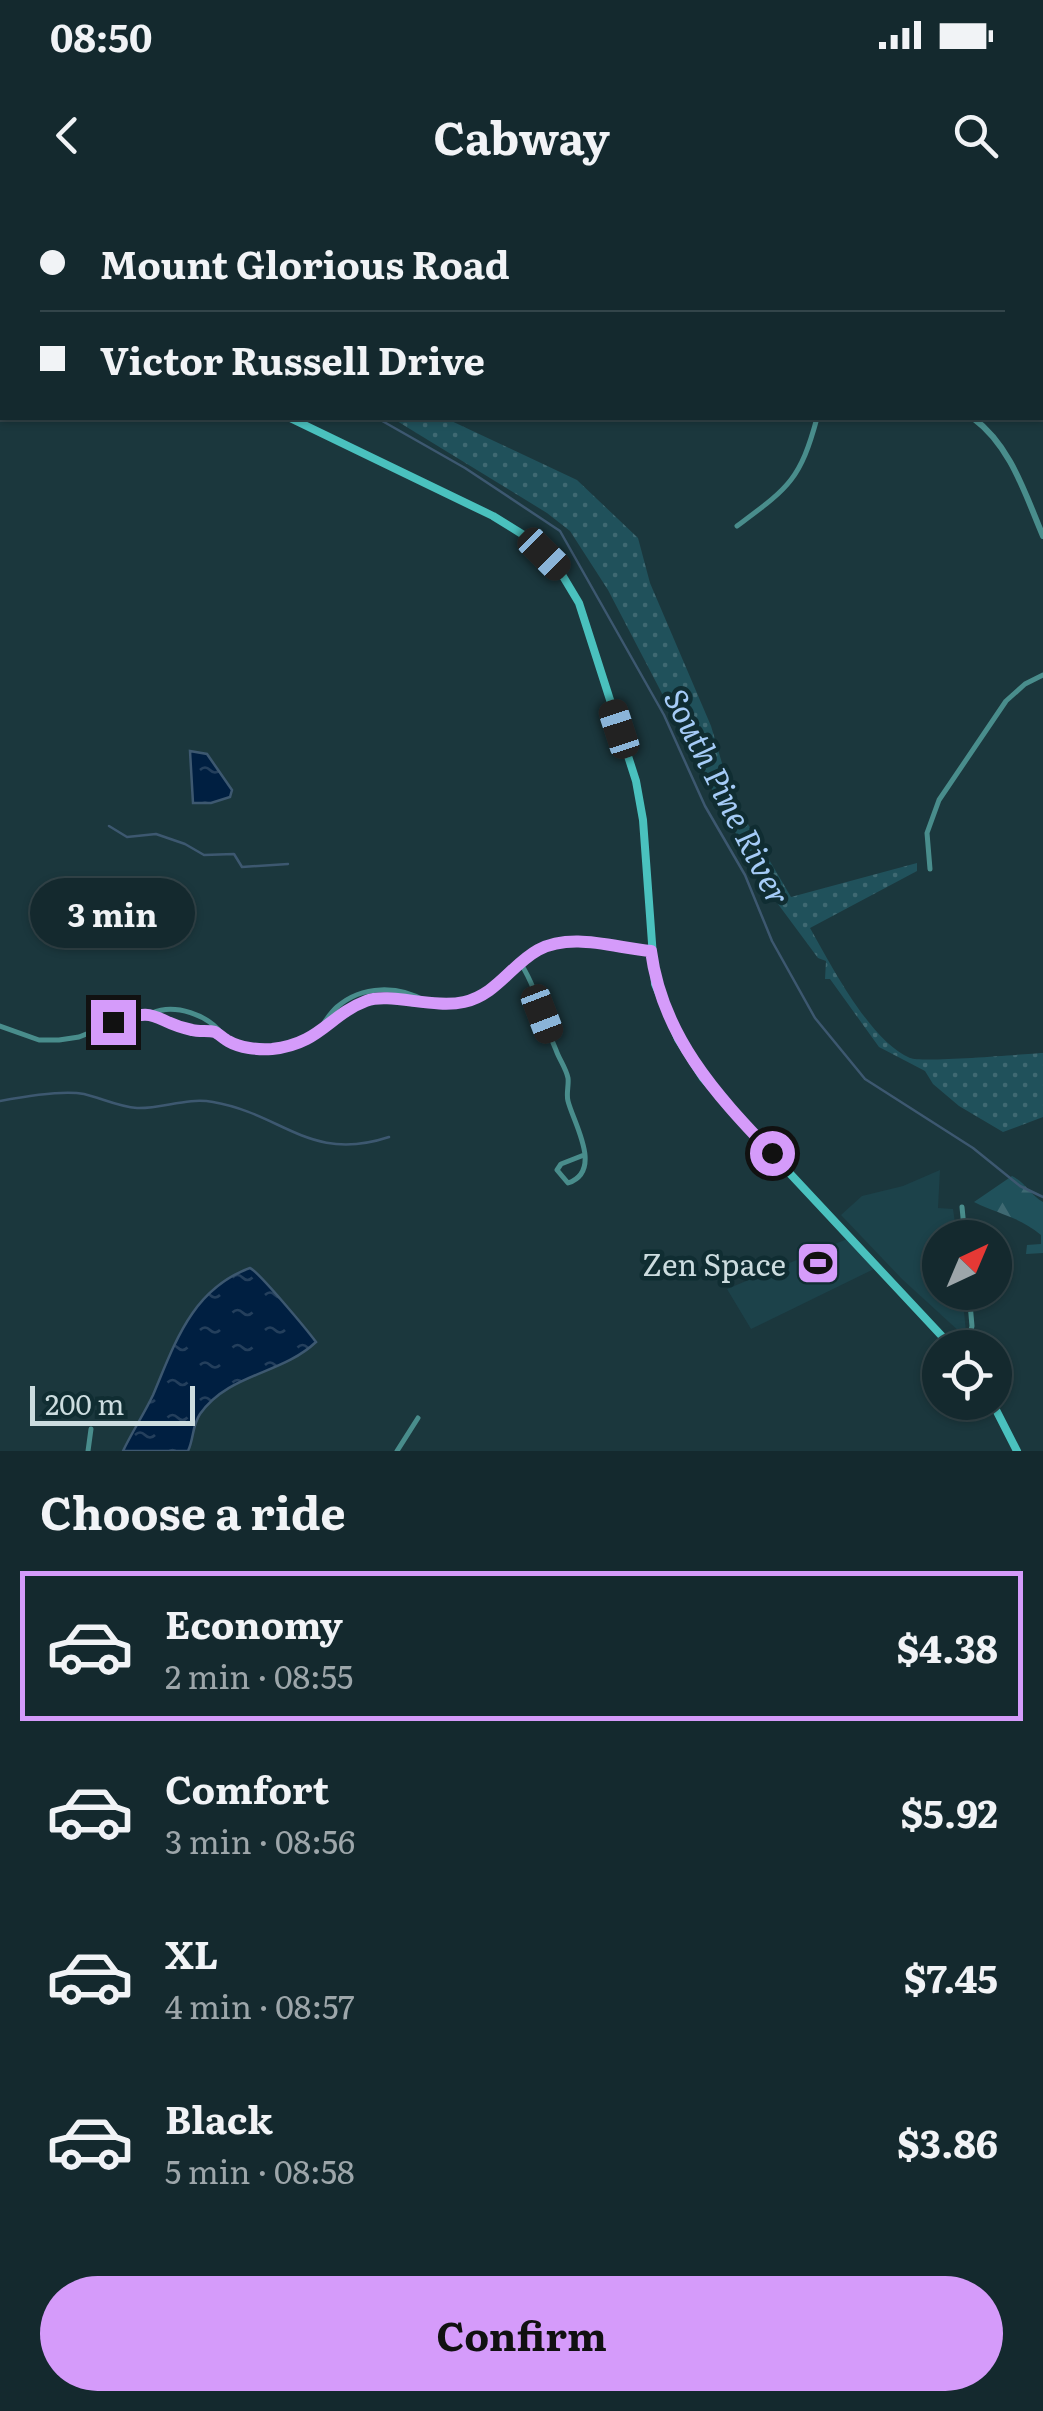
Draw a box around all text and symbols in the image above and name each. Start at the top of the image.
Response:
text: 08:50 [50,7,152,64]
text: Cabway [433,102,610,169]
icon: back [40,108,95,163]
icon: search [948,108,1003,163]
text: Mount Glorious Road [100,234,510,291]
text: Victor Russell Drive [100,330,485,387]
car [512,522,576,586]
water label: South Pine River [654,680,804,912]
car [595,696,643,762]
callout: 3 min [31,877,196,947]
text: 3 min [67,889,158,937]
car [517,981,567,1047]
route end [91,1000,136,1045]
route start [750,1131,795,1176]
north arrow [922,1220,1012,1310]
map controls [922,1220,1012,1420]
sports icon: Zen Space [795,1240,841,1286]
place label: Zen Space [642,1241,786,1285]
button: locate [922,1330,1012,1420]
scale bar [30,1381,195,1426]
text: 200 m [45,1382,124,1424]
text: Choose a ride [40,1477,346,1544]
text: Economy [165,1594,343,1651]
icon: car [45,1601,135,1691]
text: $4.38 [896,1618,998,1675]
text: 2 min · 08:55 [165,1651,353,1699]
text: Comfort [165,1759,329,1816]
icon: car [45,1766,135,1856]
text: $5.92 [900,1783,998,1840]
text: 3 min · 08:56 [165,1816,355,1864]
text: XL [165,1924,218,1981]
icon: car [45,1931,135,2021]
text: $7.45 [904,1948,998,2005]
text: 4 min · 08:57 [165,1981,354,2029]
text: Black [165,2089,273,2146]
icon: car [45,2096,135,2186]
text: $3.86 [897,2113,998,2170]
text: 5 min · 08:58 [165,2146,355,2194]
button: Confirm [40,2276,1003,2391]

